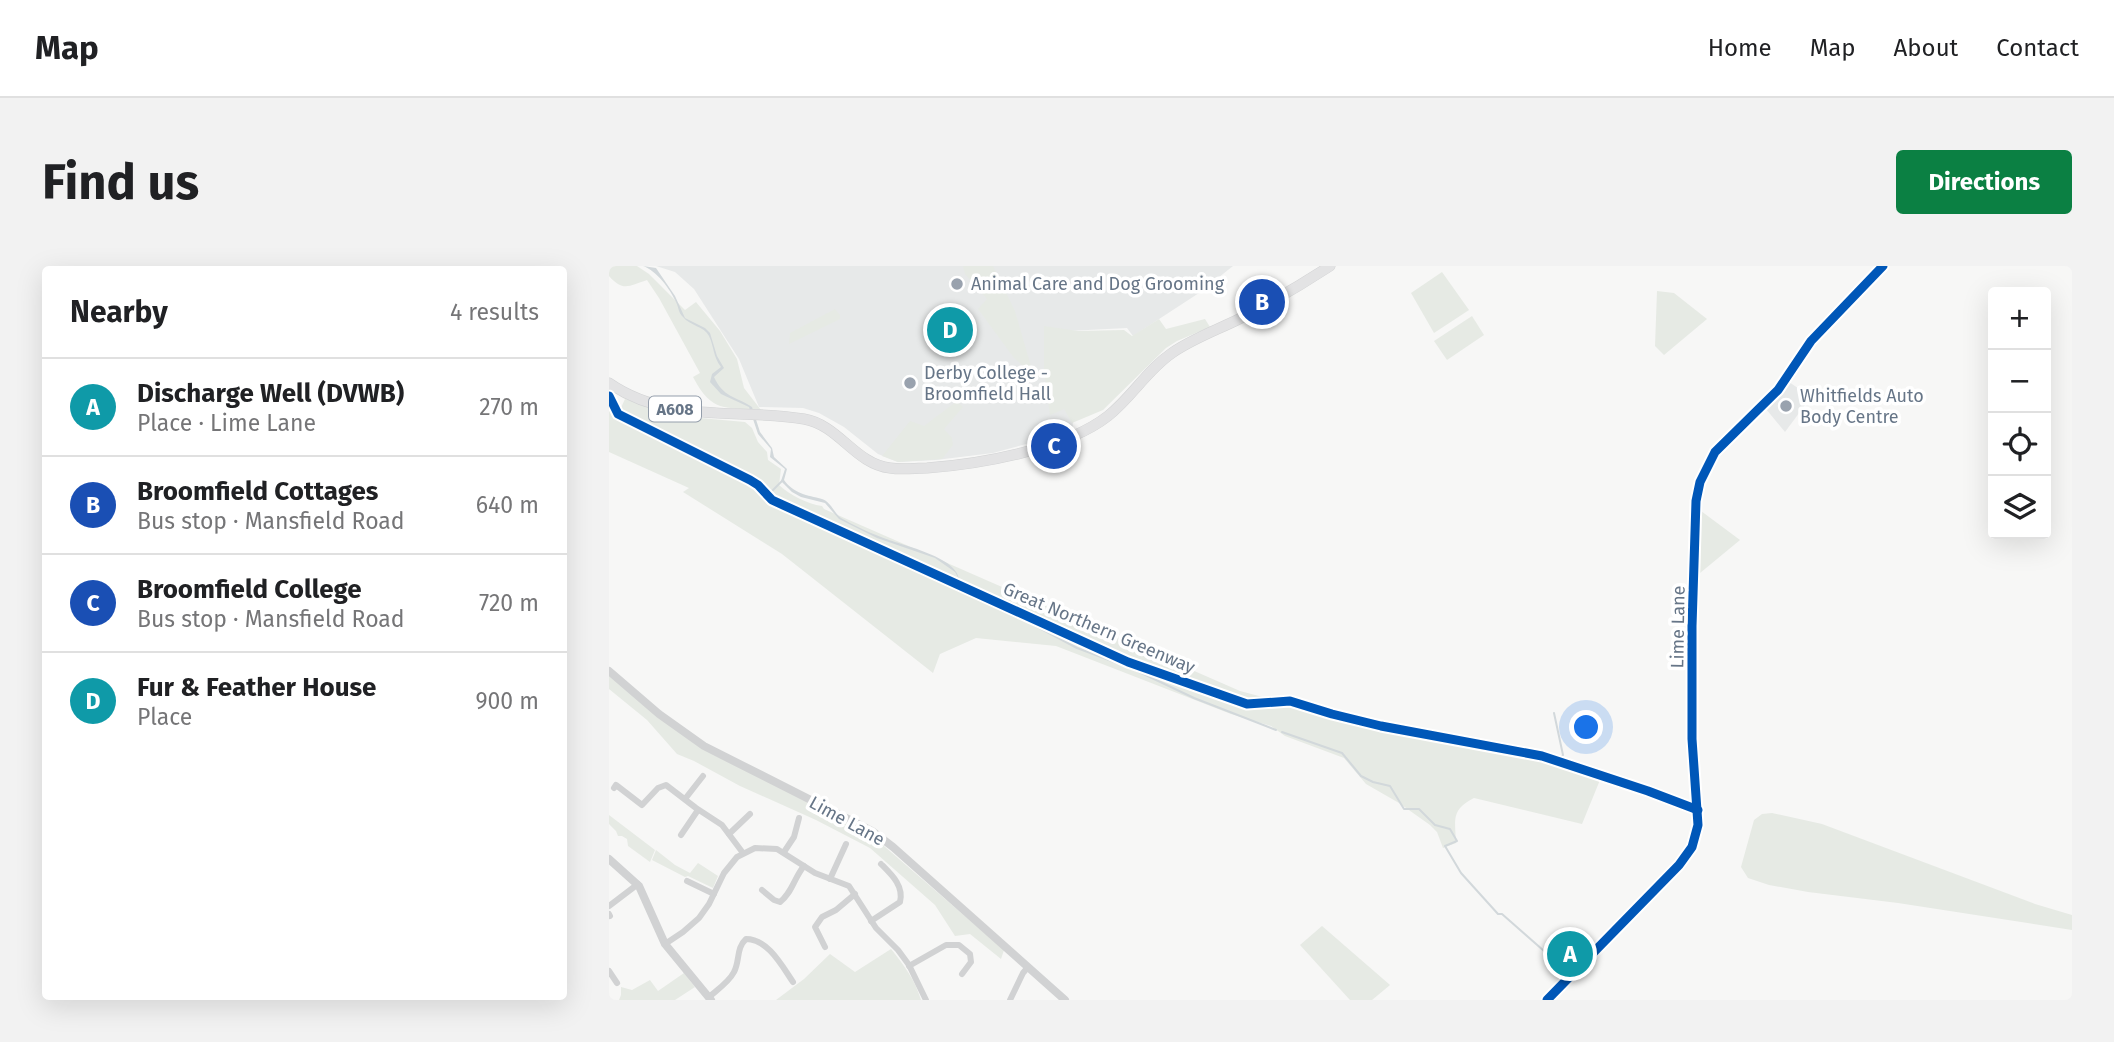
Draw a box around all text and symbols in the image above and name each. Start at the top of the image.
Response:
text: Map [35,28,99,68]
text: Home [1708,34,1772,62]
text: Map [1810,34,1856,62]
text: About [1894,34,1958,62]
text: Contact [1996,34,2079,62]
button: Directions [1896,150,2072,214]
text: Find us [42,153,199,212]
place label: Animal Care and Dog Grooming [971,273,1225,295]
marker: Animal Care and Dog Grooming [949,276,965,292]
pin: B [1239,276,1285,328]
map controls [1988,287,2051,539]
button: + [1988,287,2051,350]
text: Nearby [70,294,168,330]
text: 4 results [450,298,539,326]
pin: D [927,304,973,356]
button: − [1988,350,2051,413]
place label: Derby College - Broomfield Hall [924,362,1051,405]
marker: Derby College - Broomfield Hall [902,375,918,391]
text: Discharge Well (DVWB) [137,378,404,409]
place label: Whitfields Auto Body Centre [1800,385,1924,428]
text: A [86,393,100,421]
text: 270 m [479,393,539,421]
road number: A608 [649,396,701,421]
marker: Whitfields Auto Body Centre [1778,398,1794,414]
text: Place · Lime Lane [137,409,316,437]
button: locate [1988,413,2051,476]
pin: C [1031,420,1077,472]
text: Broomfield Cottages [137,476,378,507]
button: layers [1988,476,2051,539]
text: B [86,491,100,519]
text: 640 m [476,491,539,519]
text: Bus stop · Mansfield Road [137,507,405,535]
text: Broomfield College [137,574,362,605]
street label: Great Northern Greenway [1000,578,1198,678]
street label: Lime Lane [1666,585,1690,669]
text: C [86,589,100,617]
text: 720 m [479,589,539,617]
text: Bus stop · Mansfield Road [137,605,405,633]
text: Fur & Feather House [137,672,376,703]
text: D [86,687,100,715]
text: 900 m [475,687,539,715]
text: Place [137,703,192,731]
your location [1569,710,1603,744]
street label: Lime Lane [805,791,889,851]
pin: A [1547,928,1593,980]

